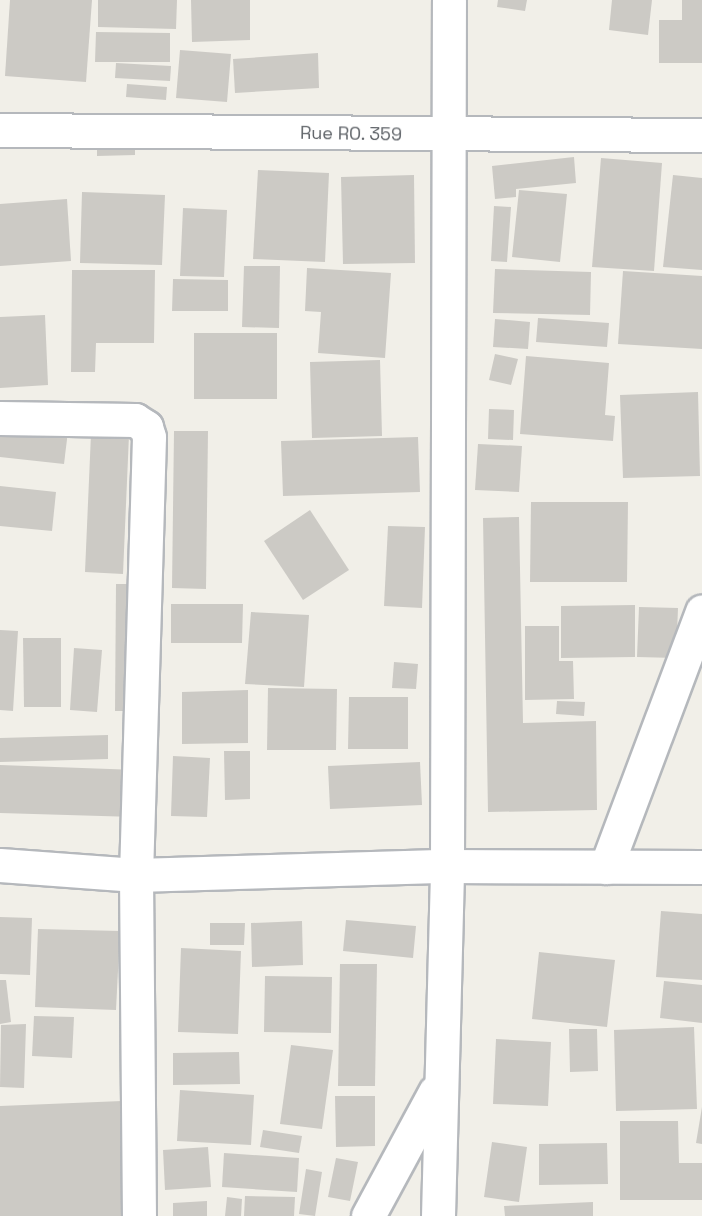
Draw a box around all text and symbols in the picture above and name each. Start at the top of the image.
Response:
street label: Rue RO. 359 [300,122,402,146]

